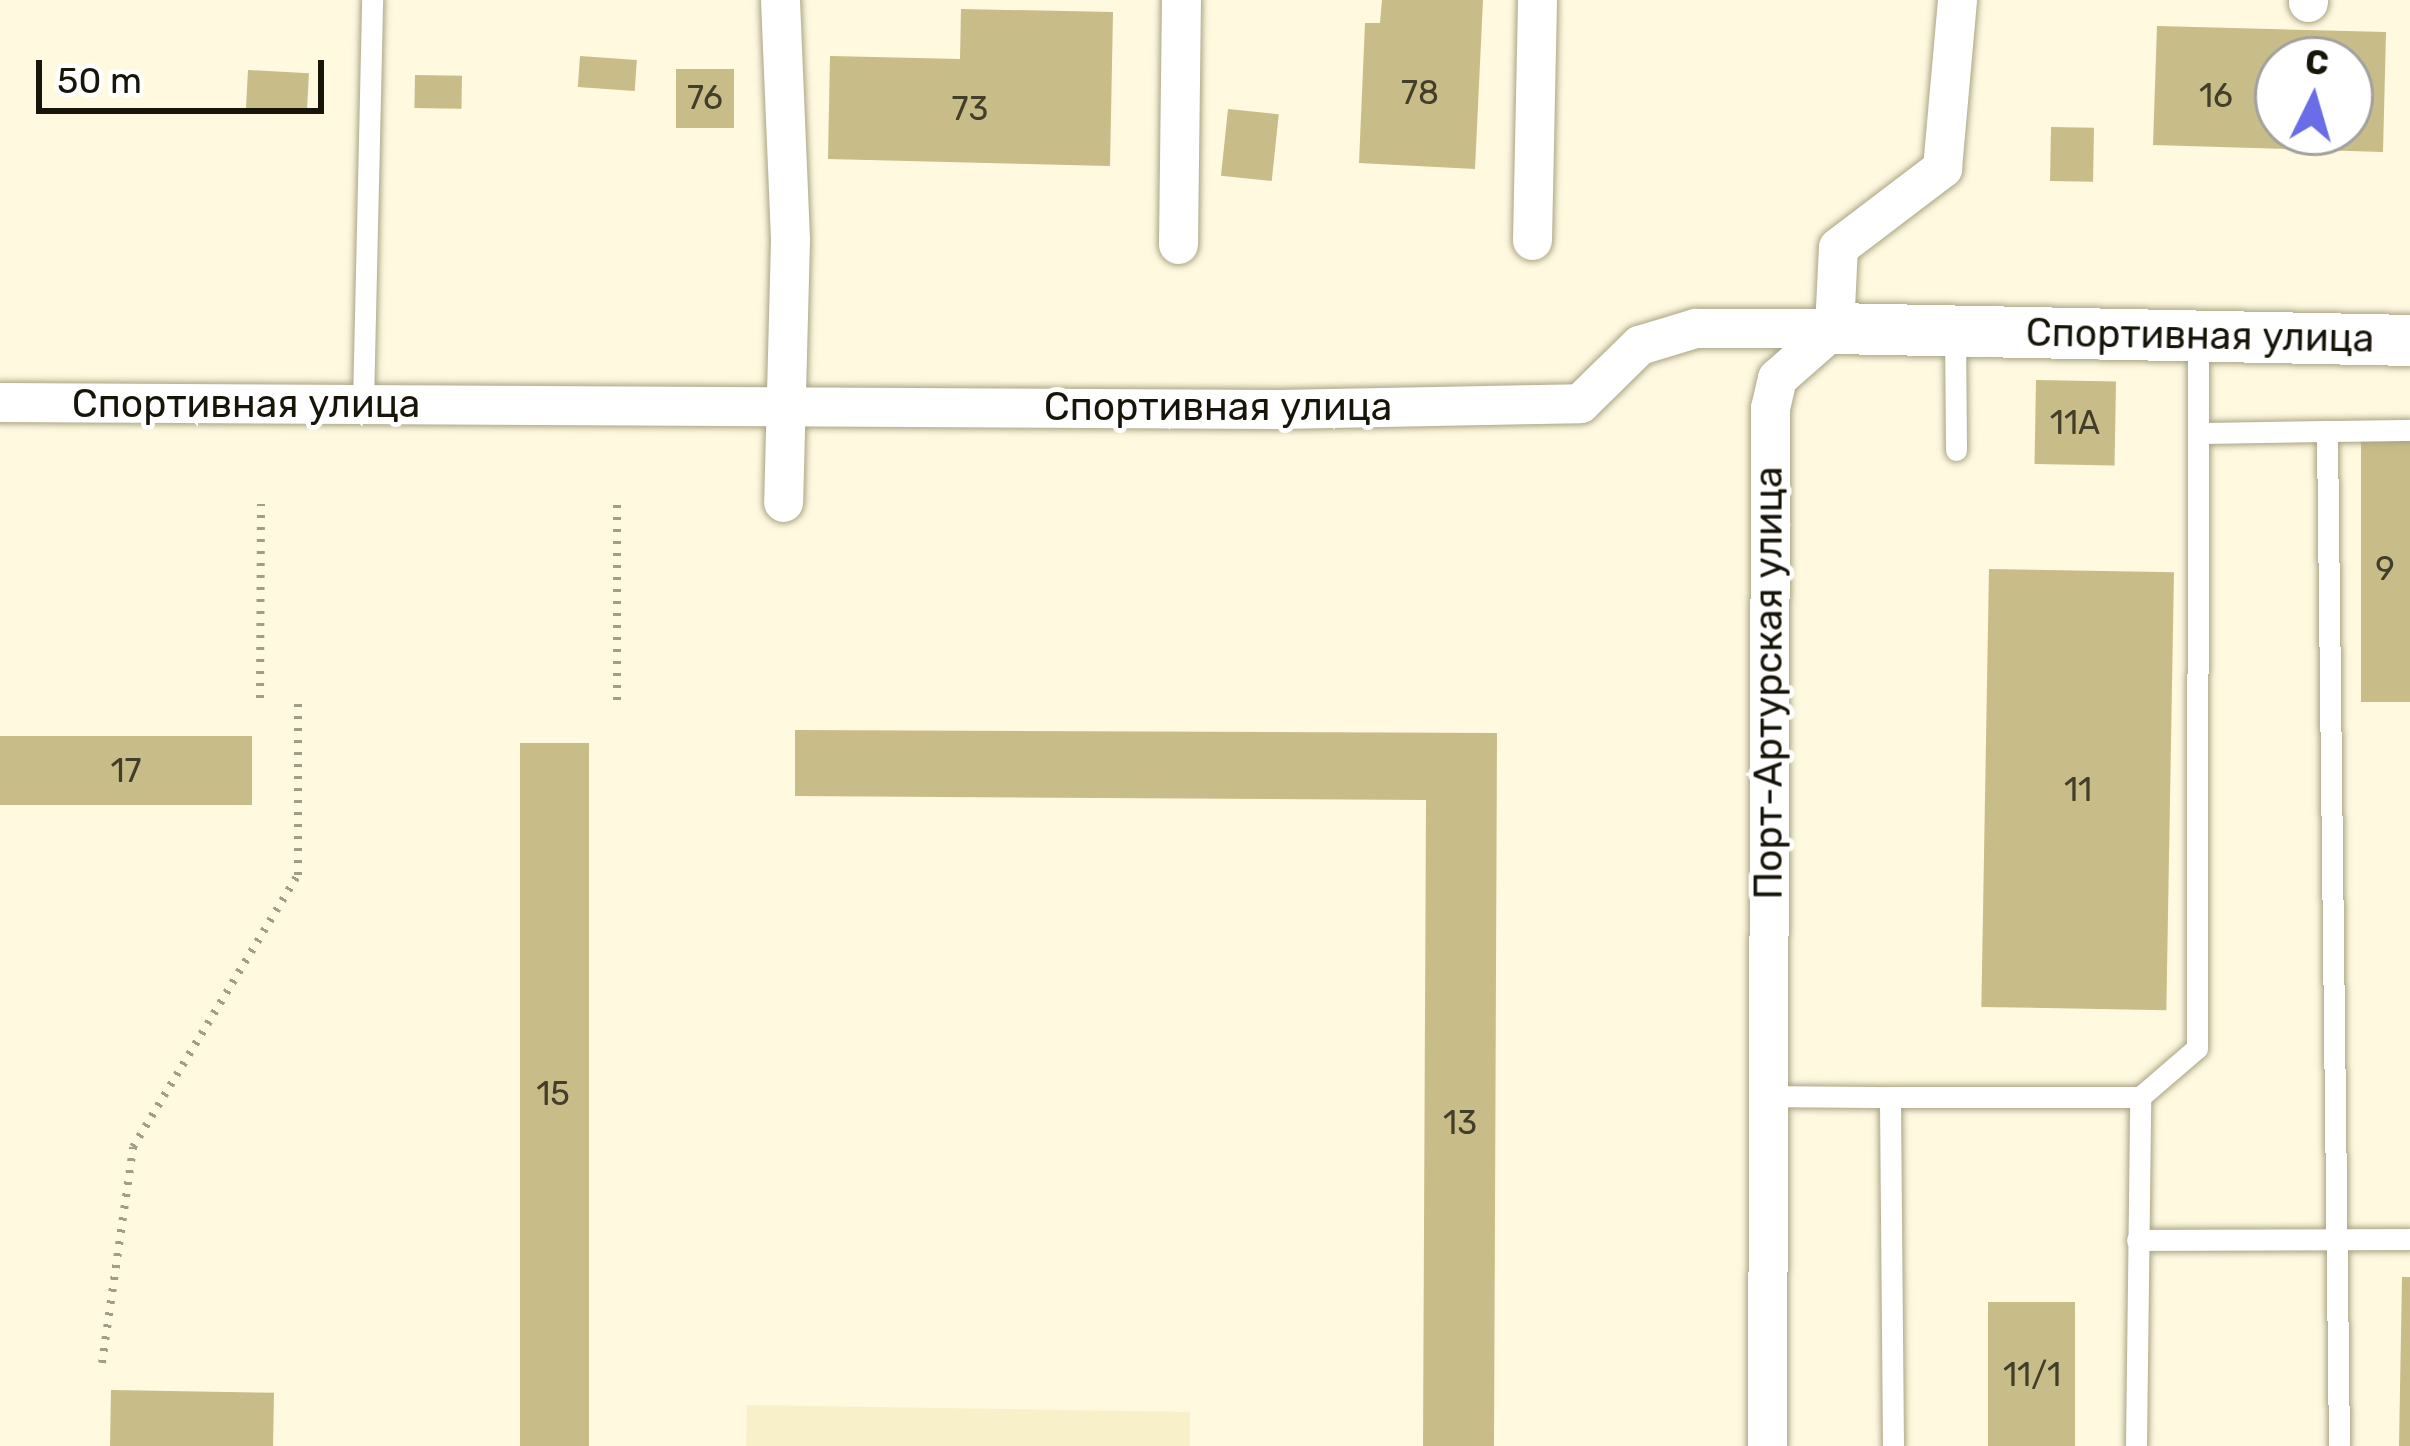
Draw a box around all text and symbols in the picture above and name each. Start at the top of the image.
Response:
scale bar [42,36,330,110]
north arrow [2254,36,2374,156]
text: С [2304,42,2330,83]
text: 50 m [57,59,142,102]
house number: 78 [1401,73,1439,113]
house number: 16 [2199,76,2233,116]
house number: 76 [687,78,723,118]
house number: 73 [952,89,988,129]
street label: Спортивная улица [2025,310,2375,362]
street label: Спортивная улица [72,381,420,427]
street label: Спортивная улица [1044,384,1392,430]
house number: 11А [2050,403,2100,443]
street label: Порт-Артурская улица [1746,466,1792,900]
house number: 9 [2375,549,2395,589]
house number: 17 [110,751,142,791]
house number: 11 [2064,770,2092,810]
house number: 15 [536,1074,570,1114]
house number: 13 [1443,1103,1477,1143]
house number: 11/1 [2003,1355,2061,1395]

